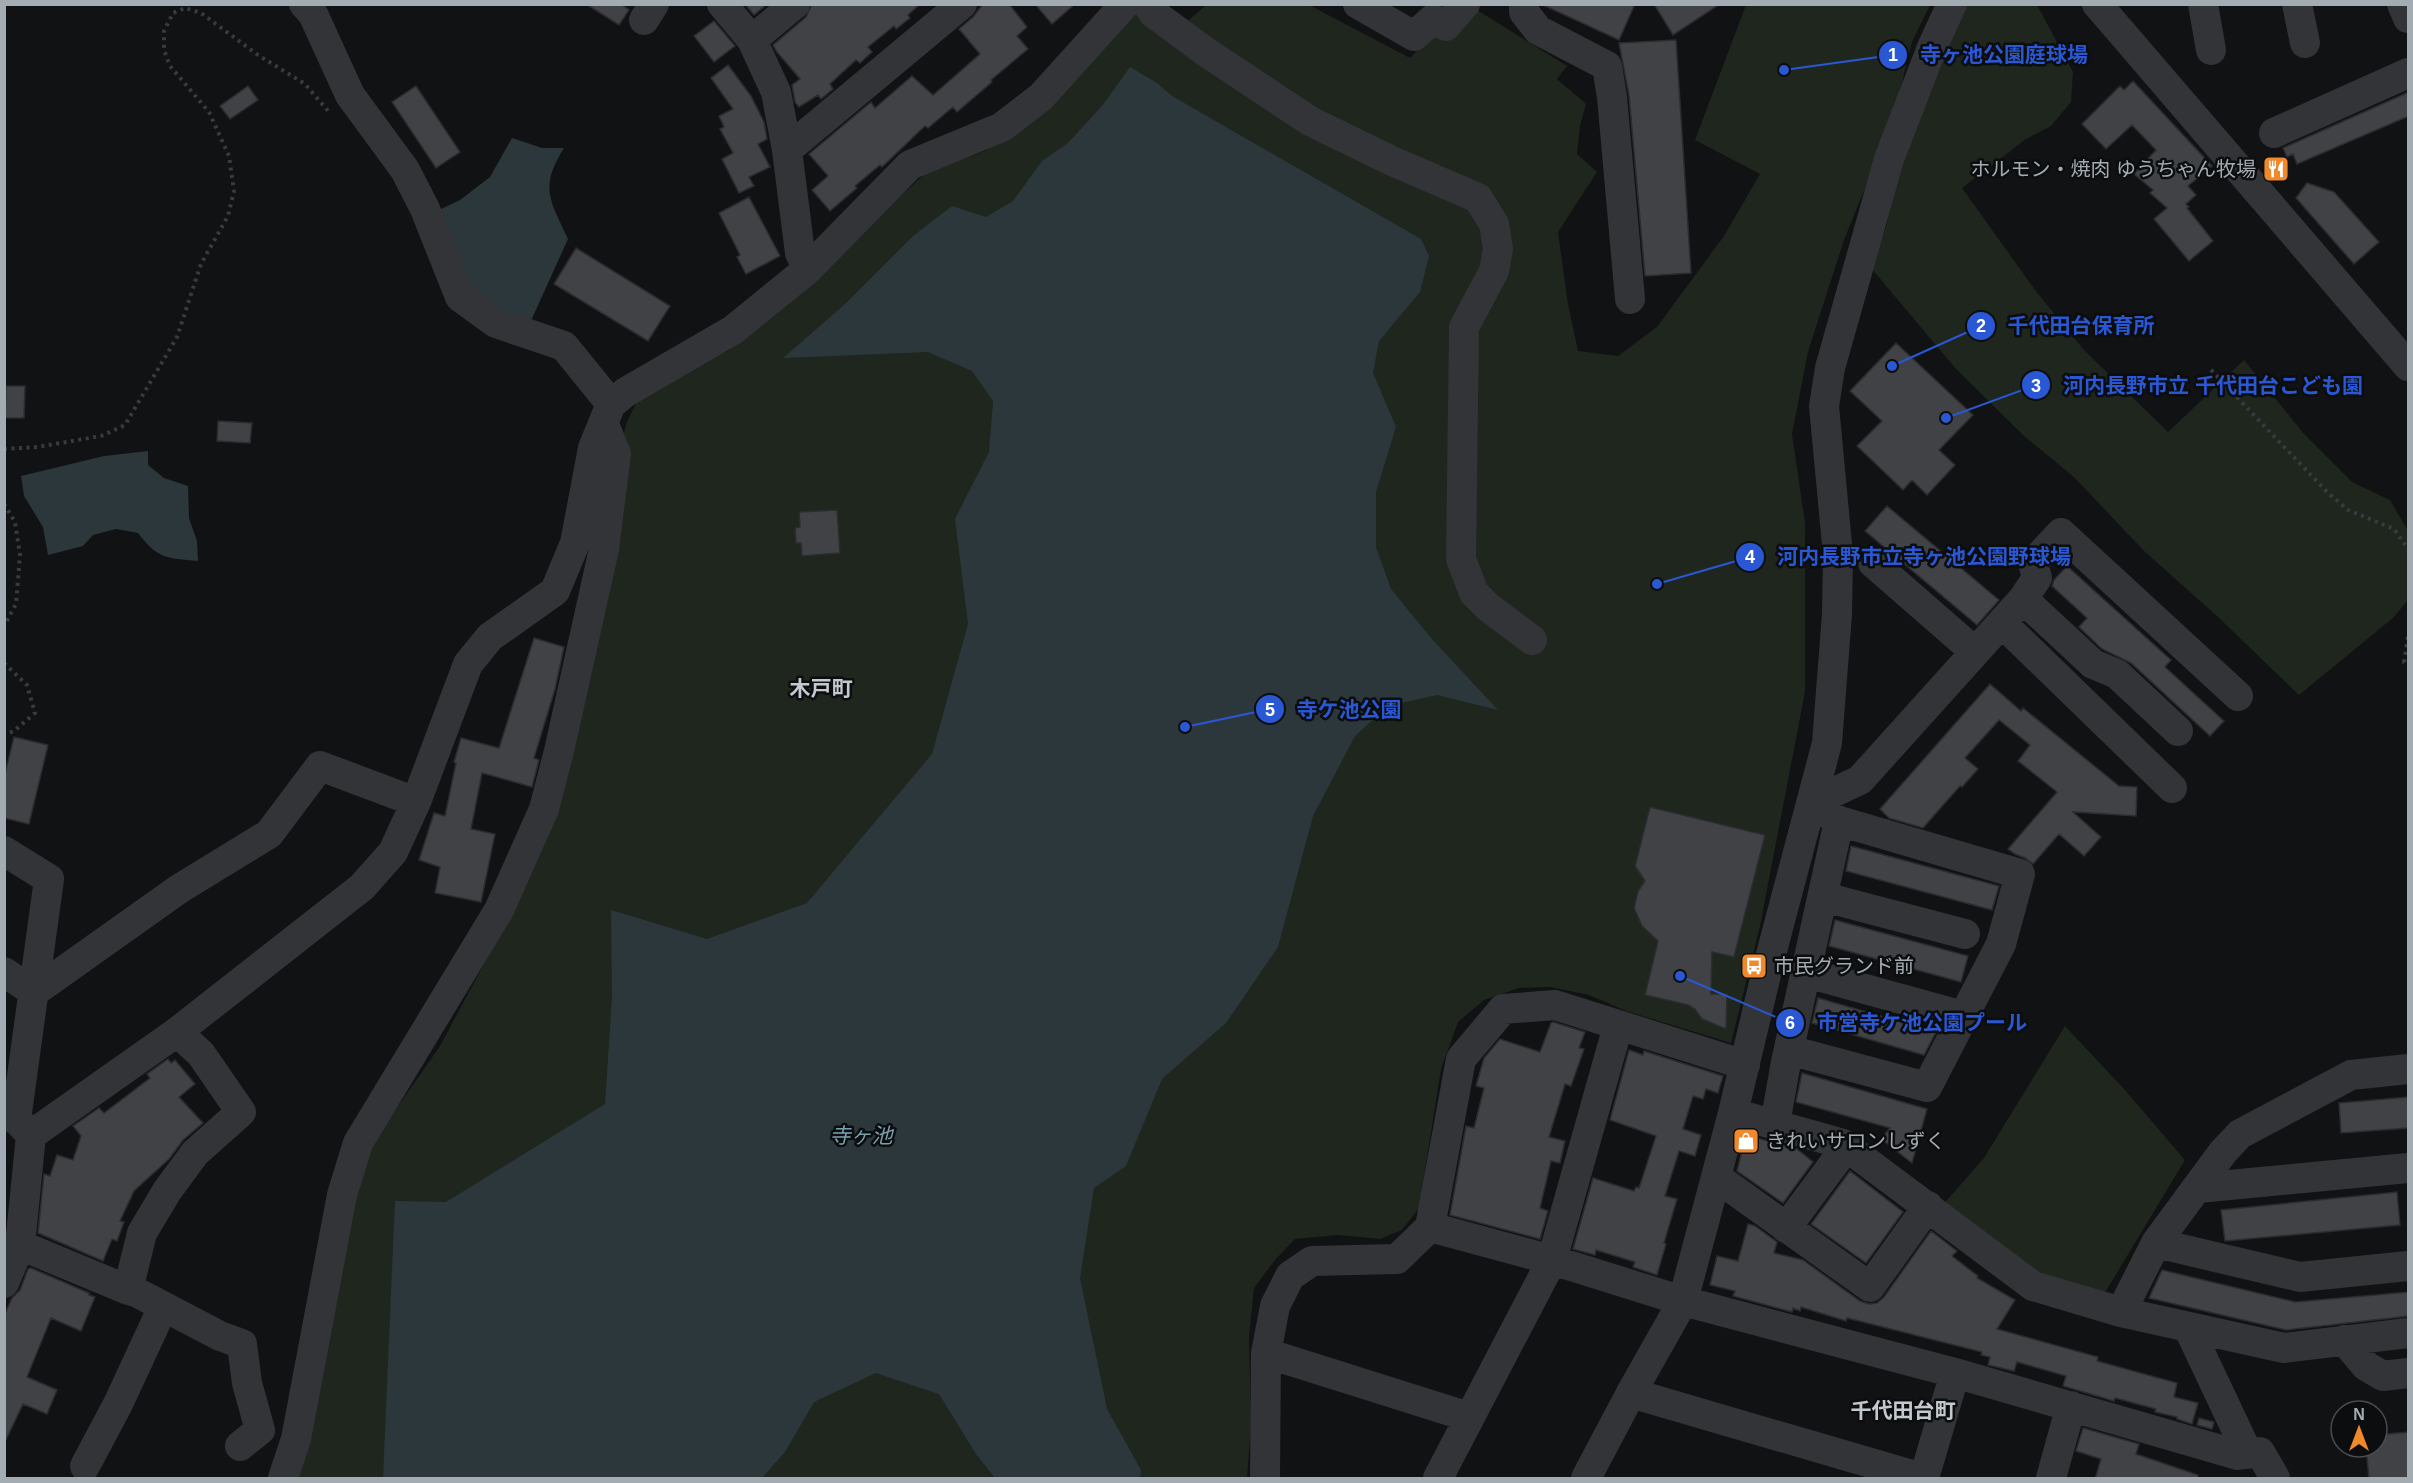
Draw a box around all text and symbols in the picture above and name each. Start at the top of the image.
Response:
callout: 寺ヶ池公園庭球場 [1878,35,2100,74]
text: 寺ヶ池公園庭球場 [1920,43,2088,66]
text: 1 [1888,45,1898,65]
restaurant icon: ホルモン・焼肉 ゆうちゃん牧場 [2261,154,2291,184]
place label: ホルモン・焼肉 ゆうちゃん牧場 [1970,158,2256,180]
callout: 千代田台保育所 [1966,306,2167,345]
text: 千代田台保育所 [2008,314,2155,337]
text: 2 [1976,316,1986,336]
callout: 河内長野市立 千代田台こども園 [2021,366,2375,405]
text: 河内長野市立 千代田台こども園 [2063,374,2363,397]
text: 3 [2031,376,2041,396]
callout: 河内長野市立寺ヶ池公園野球場 [1735,537,2083,576]
text: 河内長野市立寺ヶ池公園野球場 [1777,545,2071,568]
text: 4 [1745,547,1755,567]
district label: 木戸町 [790,677,853,700]
callout: 寺ケ池公園 [1255,690,1414,729]
text: 寺ケ池公園 [1297,698,1402,721]
text: 5 [1265,700,1275,720]
bus stop icon: 市民グランド前 [1739,951,1769,981]
place label: 市民グランド前 [1774,955,1914,977]
callout: 市営寺ケ池公園プール [1775,1003,2039,1042]
text: 市営寺ケ池公園プール [1817,1011,2027,1034]
text: 6 [1785,1013,1795,1033]
water label: 寺ヶ池 [830,1124,894,1147]
shop icon: きれいサロンしずく [1731,1126,1761,1156]
place label: きれいサロンしずく [1766,1130,1946,1152]
district label: 千代田台町 [1851,1399,1956,1422]
north arrow [2329,1399,2389,1459]
text: N [2353,1406,2365,1423]

